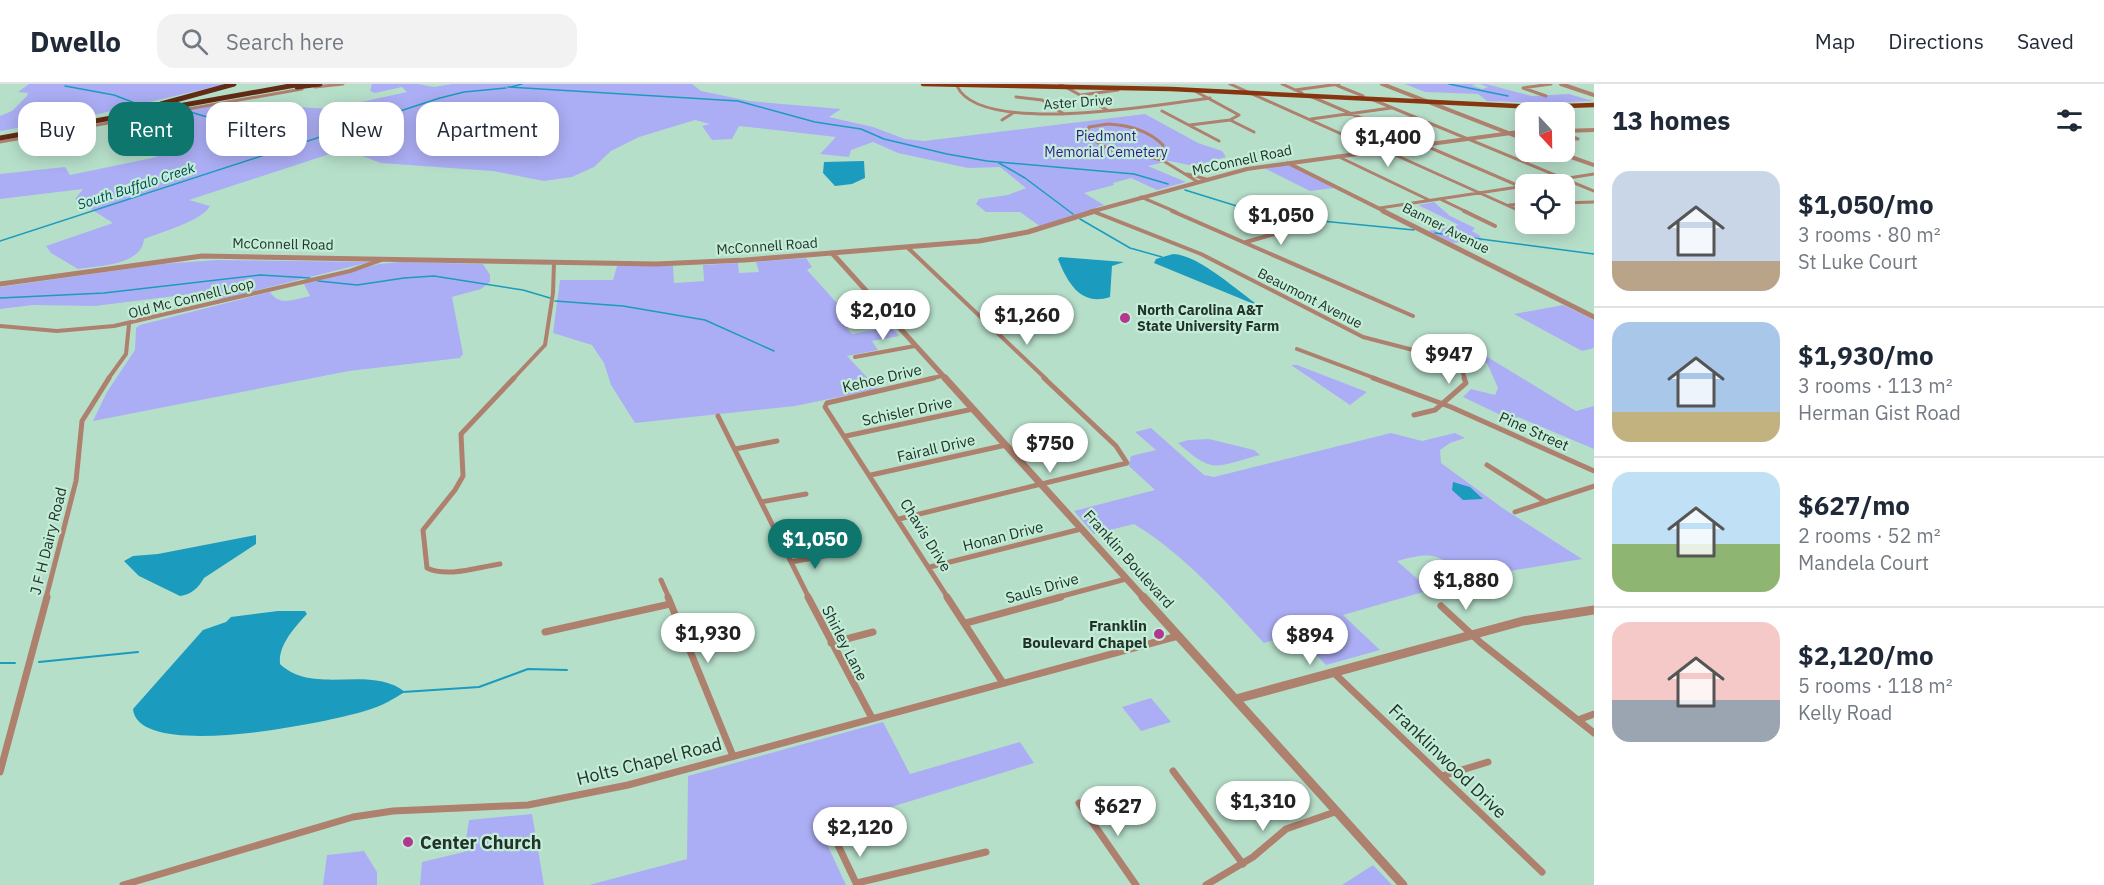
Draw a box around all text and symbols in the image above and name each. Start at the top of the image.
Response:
search box [157,14,577,68]
text: Dwello [30,23,121,60]
icon: search [178,25,211,58]
text: Search here [226,27,344,56]
text: Map [1815,27,1855,55]
text: Directions [1888,27,1984,55]
text: Saved [2017,27,2074,55]
street label: Aster Drive [1043,91,1113,113]
chip: Buy [18,102,96,156]
chip: Rent [108,102,194,156]
chip: Filters [206,102,307,156]
chip: New [319,102,404,156]
chip: Apartment [416,102,559,156]
north arrow [1515,102,1575,162]
map controls [1515,102,1575,234]
text: 13 homes [1612,103,1730,137]
icon: filters [2053,104,2086,137]
pin: $1,400 [1339,117,1437,168]
text: $1,400 [1355,123,1421,150]
park label: Piedmont Memorial Cemetery [1044,127,1168,161]
street label: McConnell Road [1190,141,1294,179]
water label: South Buffalo Creek [75,158,198,213]
button: locate [1515,174,1575,234]
text: $1,050/mo [1798,187,1934,221]
pin: $1,050 [1232,195,1330,246]
icon: home [1660,195,1732,267]
street label: Banner Avenue [1399,198,1493,258]
text: $1,050 [1248,201,1314,228]
text: 3 rooms · 80 m² [1798,221,1941,248]
street label: McConnell Road [716,233,818,259]
street label: McConnell Road [232,234,334,254]
text: St Luke Court [1798,248,1918,275]
street label: Beaumont Avenue [1255,264,1366,332]
street label: Old Mc Connell Loop [126,274,256,322]
pin: $2,010 [834,290,932,341]
pin: $1,260 [978,295,1076,346]
text: $2,010 [850,296,916,323]
text: $1,260 [994,301,1060,328]
place label: North Carolina A&T State University Farm [1137,301,1279,335]
marker: North Carolina A&T State University Farm [1118,311,1132,325]
pin: $947 [1413,334,1485,385]
text: $1,930/mo [1798,338,1934,372]
text: $947 [1425,340,1473,367]
icon: home [1660,346,1732,418]
street label: Kehoe Drive [840,360,924,396]
text: 3 rooms · 113 m² [1798,372,1953,399]
street label: Schisler Drive [860,392,954,430]
text: Herman Gist Road [1798,399,1961,426]
street label: Pine Street [1496,407,1572,455]
pin: $750 [1014,423,1086,474]
text: $750 [1026,429,1074,456]
street label: Fairall Drive [895,430,977,466]
street label: J F H Dairy Road [25,485,71,597]
text: $627/mo [1798,488,1910,522]
street label: Chavis Drive [896,495,956,575]
icon: home [1660,496,1732,568]
street label: Franklin Boulevard [1080,506,1178,612]
street label: Honan Drive [961,517,1045,555]
pin: $1,050 [766,519,864,570]
text: 2 rooms · 52 m² [1798,522,1941,549]
text: $1,050 [782,525,848,552]
text: Mandela Court [1798,549,1929,576]
pin: $1,880 [1417,560,1515,611]
text: $1,880 [1433,566,1499,593]
street label: Sauls Drive [1003,569,1081,607]
street label: Shirley Lane [818,602,872,684]
pin: $1,930 [659,613,757,664]
pin: $894 [1274,615,1346,666]
place label: Franklin Boulevard Chapel [1022,616,1147,652]
text: $1,930 [675,619,741,646]
text: $894 [1286,621,1334,648]
marker: Franklin Boulevard Chapel [1152,627,1166,641]
text: $2,120/mo [1798,638,1934,672]
icon: home [1660,646,1732,718]
text: 5 rooms · 118 m² [1798,672,1953,699]
street label: Franklinwood Drive [1384,699,1512,823]
text: Kelly Road [1798,699,1892,726]
street label: Holts Chapel Road [574,732,724,790]
pin: $1,310 [1214,781,1312,832]
pin: $627 [1082,786,1154,837]
text: $1,310 [1230,787,1296,814]
text: $627 [1094,792,1142,819]
pin: $2,120 [811,807,909,858]
text: $2,120 [827,813,893,840]
place label: Center Church [420,831,541,854]
marker: Center Church [401,835,415,849]

